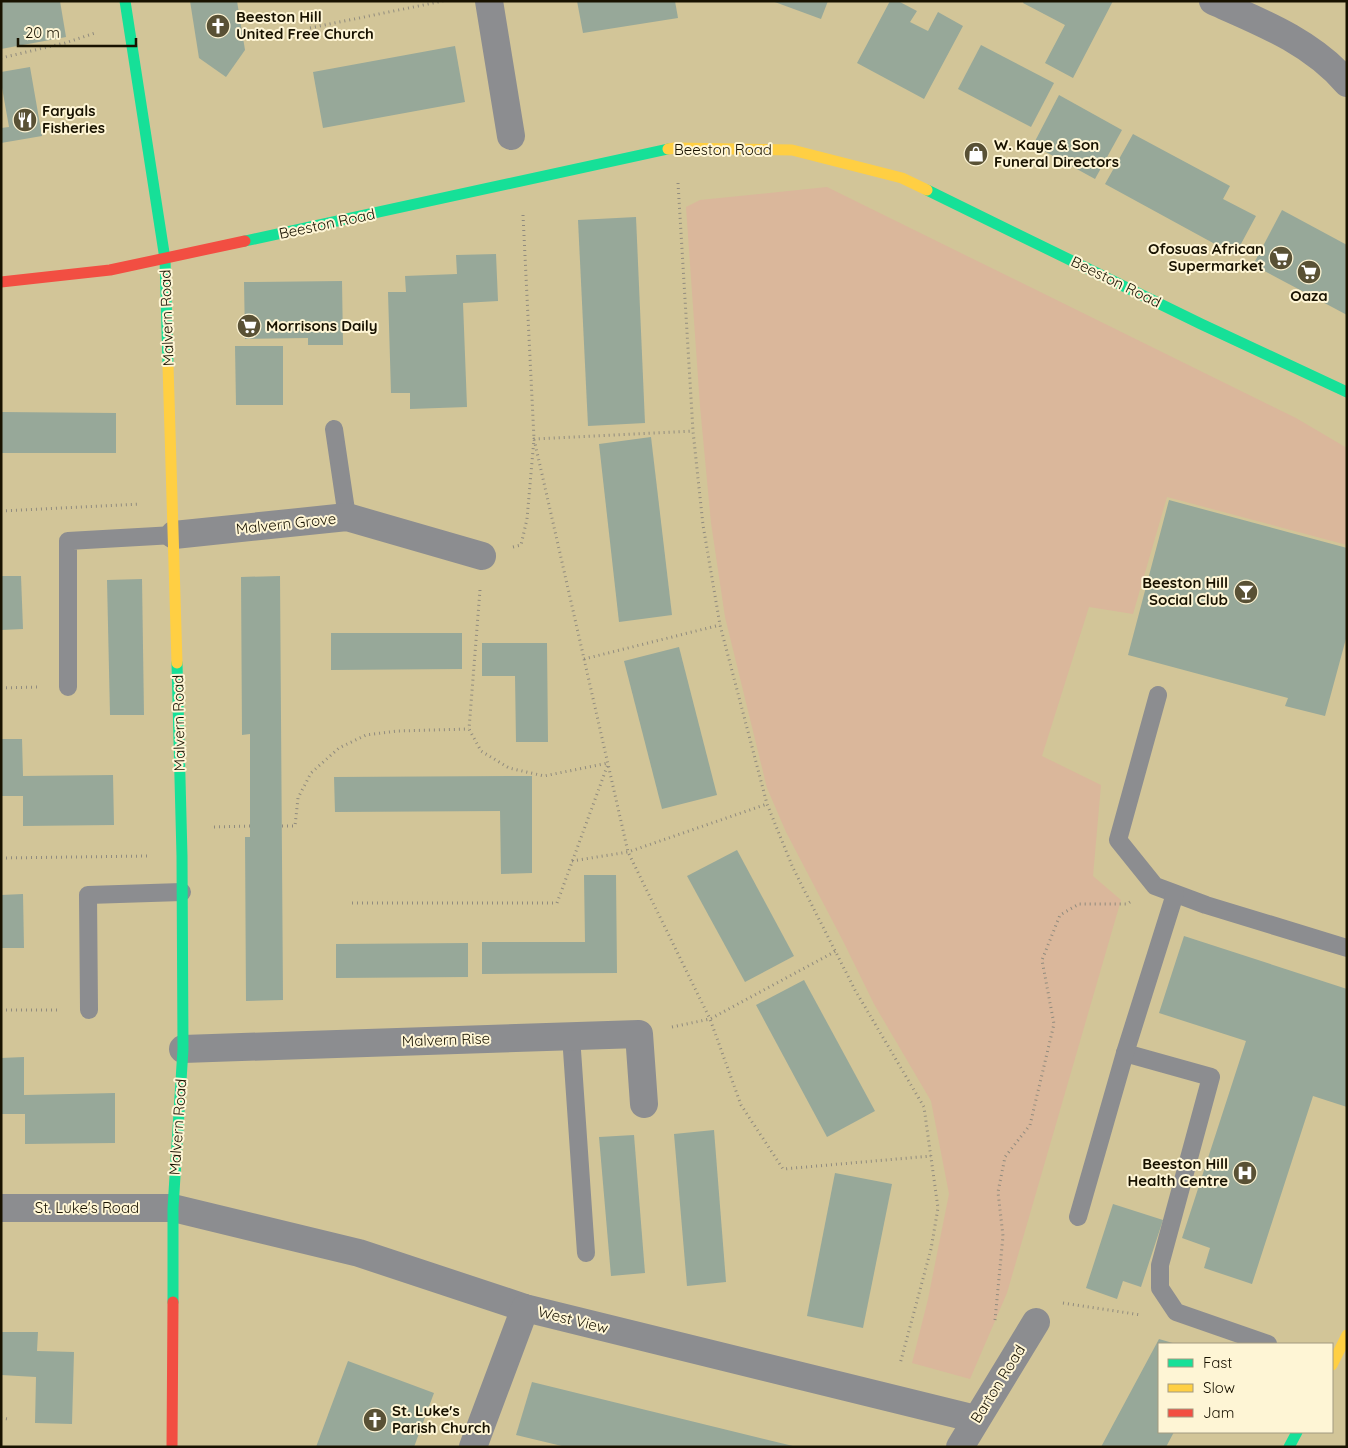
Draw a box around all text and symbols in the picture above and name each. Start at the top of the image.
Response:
place label: Beeston Hill United Free Church [236,7,374,43]
church icon: Beeston Hill United Free Church [205,13,231,39]
scale bar [18,15,135,47]
text: 20 m [25,23,60,42]
place label: Faryals Fisheries [42,101,105,137]
restaurant icon: Faryals Fisheries [12,107,38,133]
place label: W. Kaye & Son Funeral Directors [994,135,1119,171]
street label: Beeston Road [674,140,772,159]
shop icon: W. Kaye & Son Funeral Directors [963,141,989,167]
street label: Beeston Road [277,204,377,243]
place label: Ofosuas African Supermarket [1148,239,1264,275]
supermarket icon: Ofosuas African Supermarket [1268,245,1294,271]
street label: Beeston Road [1068,252,1164,312]
supermarket icon: Oaza [1296,259,1322,285]
street label: Malvern Road [155,269,178,367]
place label: Oaza [1290,286,1328,305]
supermarket icon: Morrisons Daily [236,313,262,339]
place label: Morrisons Daily [266,316,377,335]
street label: Malvern Grove [235,509,337,538]
place label: Beeston Hill Social Club [1142,573,1228,609]
bar icon: Beeston Hill Social Club [1233,579,1259,605]
street label: Malvern Road [168,675,189,772]
street label: Malvern Rise [402,1028,490,1051]
street label: Malvern Road [165,1078,190,1176]
place label: Beeston Hill Health Centre [1127,1154,1228,1190]
hospital icon: Beeston Hill Health Centre [1232,1160,1258,1186]
street label: St. Luke's Road [35,1198,139,1217]
street label: West View [536,1302,610,1337]
street label: Barton Road [966,1341,1029,1426]
legend [1158,1343,1333,1433]
text: Fast [1203,1353,1232,1372]
text: Slow [1203,1378,1235,1397]
place label: St. Luke's Parish Church [392,1401,490,1437]
text: Jam [1203,1403,1234,1422]
church icon: St. Luke's Parish Church [362,1407,388,1433]

